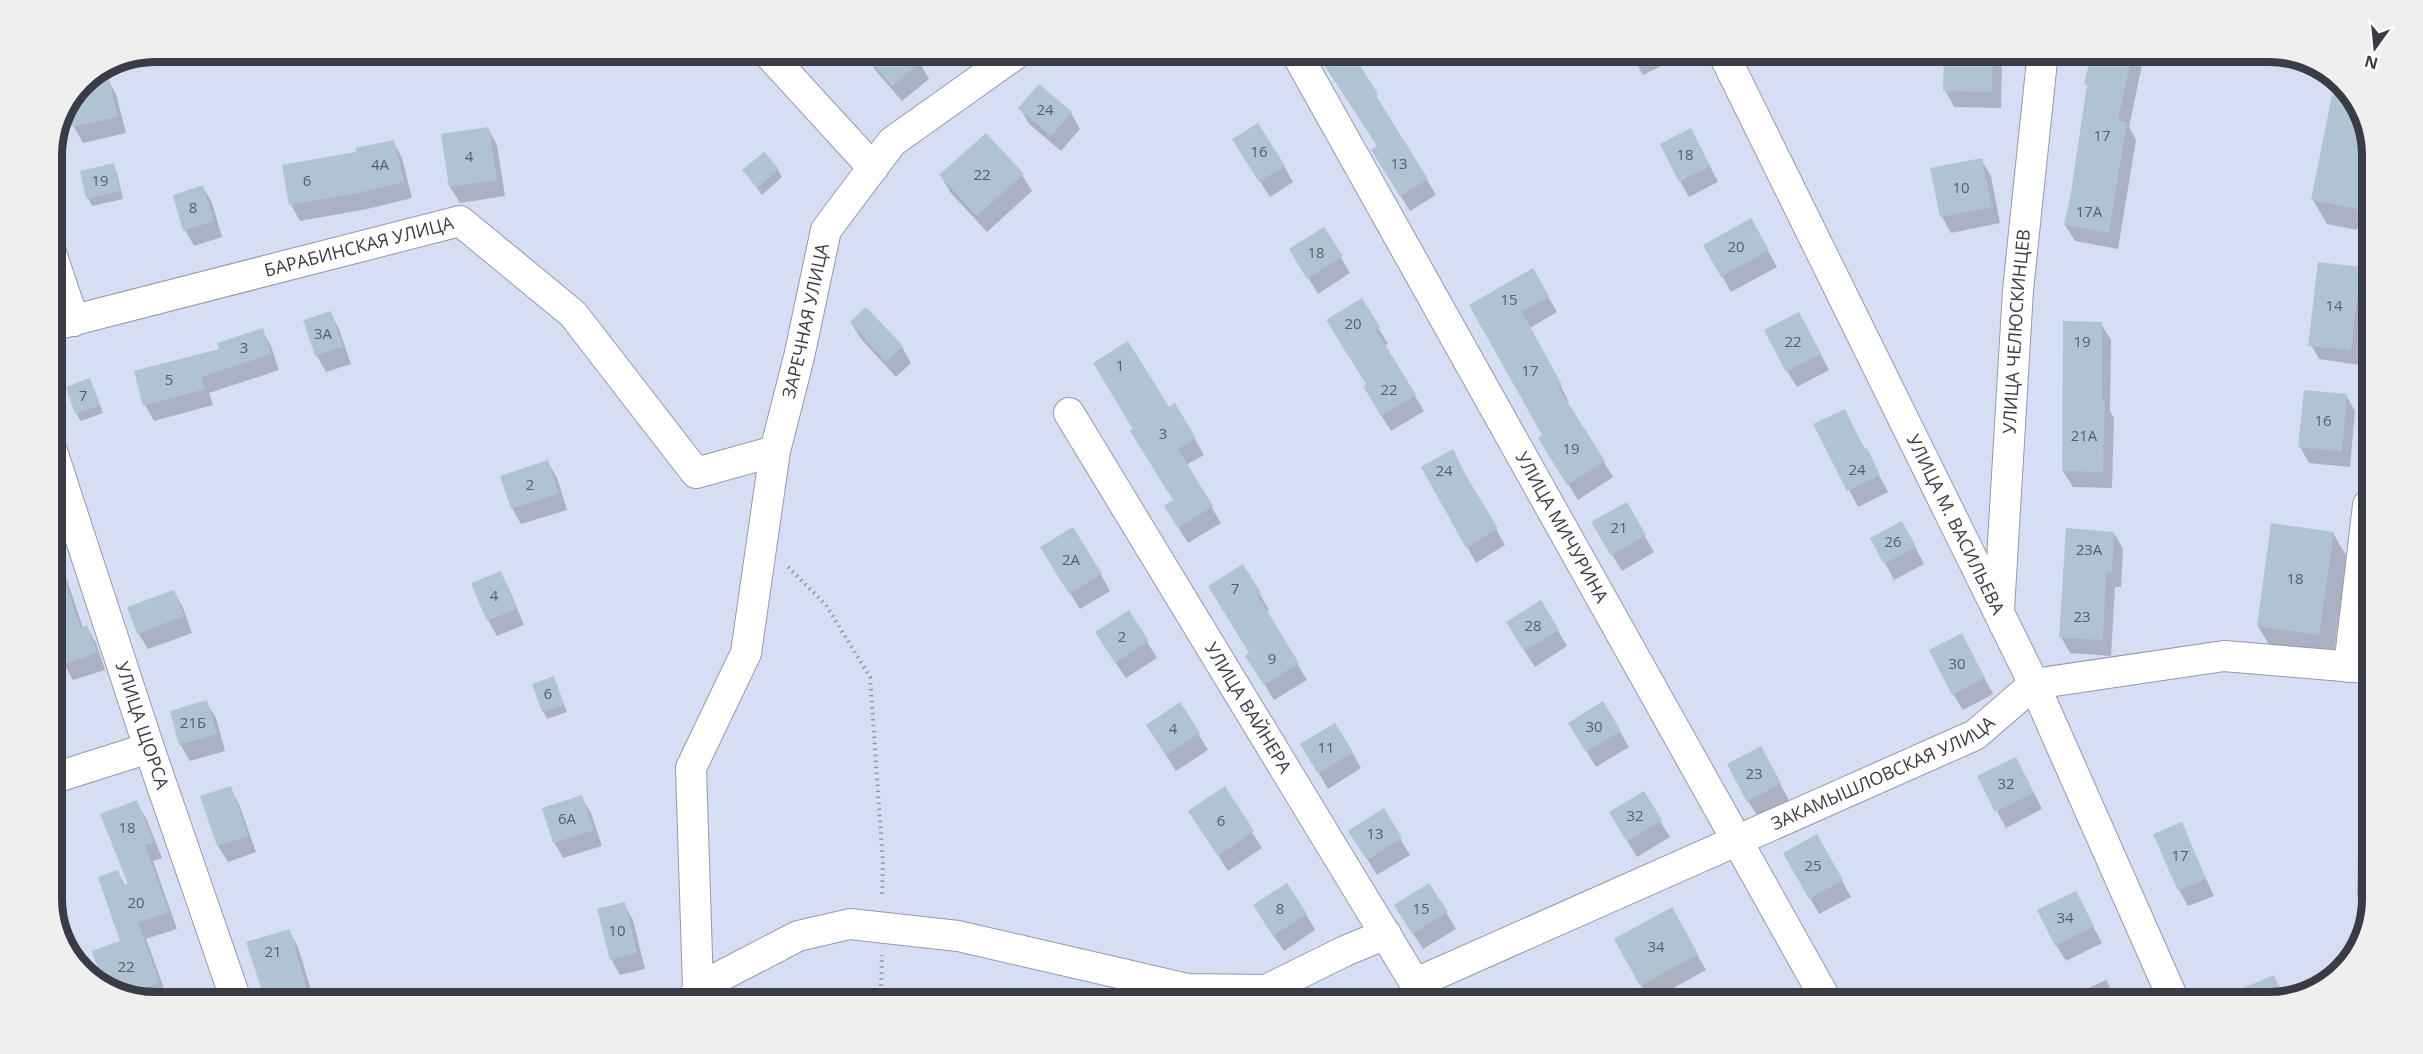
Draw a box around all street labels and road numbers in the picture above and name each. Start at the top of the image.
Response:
street label: БАРАБИНСКАЯ УЛИЦА [262,210,457,282]
street label: УЛИЦА ЧЕЛЮСКИНЦЕВ [1996,228,2035,435]
street label: ЗАРЕЧНАЯ УЛИЦА [776,240,834,401]
street label: УЛИЦА М. ВАСИЛЬЕВА [1902,430,2011,619]
street label: УЛИЦА МИЧУРИНА [1511,447,1615,607]
street label: УЛИЦА ВАЙНЕРА [1200,637,1298,778]
street label: УЛИЦА ЩОРСА [111,658,175,793]
street label: ЗАКАМЫШЛОВСКАЯ УЛИЦА [1767,710,2000,835]

